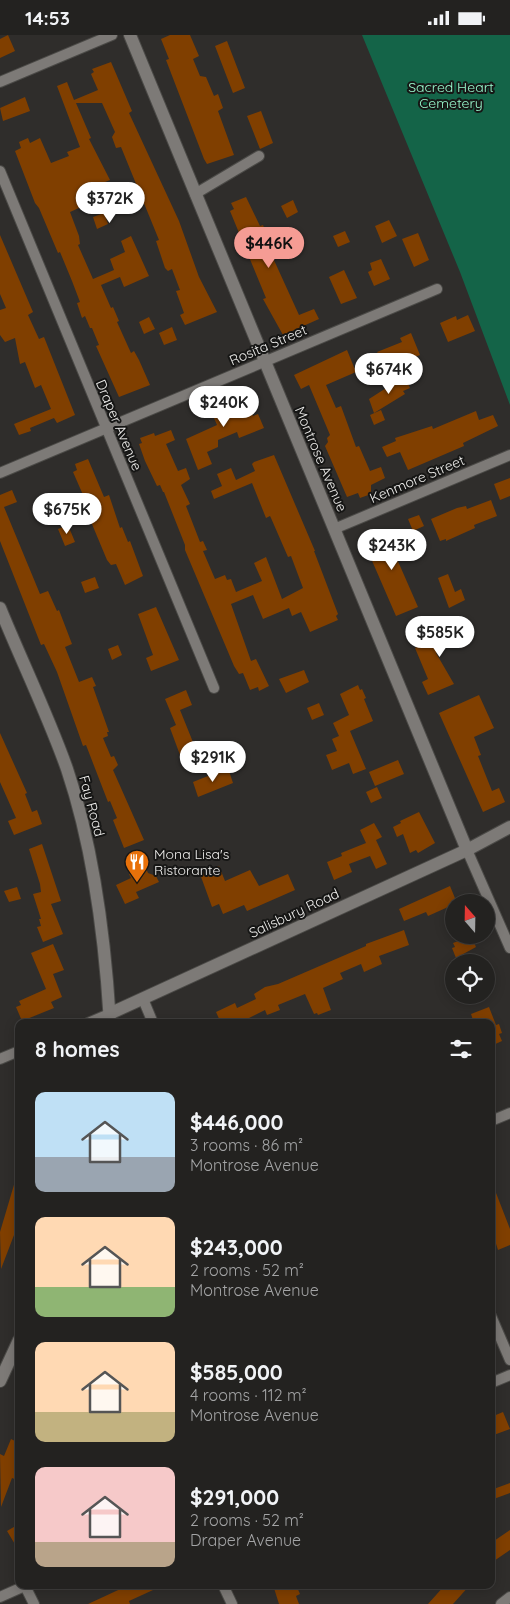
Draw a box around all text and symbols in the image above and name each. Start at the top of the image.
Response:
text: 14:53 [25,6,70,30]
park label: Sacred Heart Cemetery [408,78,494,112]
pin: $372K [75,181,145,224]
text: $372K [87,188,133,208]
pin: $446K [234,227,304,269]
text: $446K [245,233,293,253]
street label: Rosita Street [226,320,310,369]
pin: $674K [354,353,424,395]
text: $674K [366,359,412,379]
street label: Draper Avenue [92,377,146,473]
pin: $240K [189,385,259,428]
text: $240K [200,392,248,412]
street label: Montrose Avenue [291,404,351,514]
street label: Kenmore Street [367,451,467,507]
pin: $675K [32,493,102,535]
text: $675K [44,499,90,519]
pin: $243K [357,529,427,571]
text: $243K [368,535,416,555]
pin: $585K [405,615,475,658]
text: $585K [416,622,464,642]
pin: $291K [178,741,248,783]
text: $291K [191,747,235,767]
street label: Fay Road [75,773,109,839]
place label: Mona Lisa's Ristorante [154,845,229,879]
restaurant icon: Mona Lisa's Ristorante [124,849,150,883]
street label: Salisbury Road [246,884,342,942]
north arrow [445,894,495,944]
map controls [445,894,495,1004]
button: locate [445,954,495,1004]
icon: filters [447,1035,475,1063]
text: 8 homes [35,1036,120,1062]
text: $446,000 [190,1109,283,1135]
icon: home [75,1112,135,1172]
text: 3 rooms · 86 m² [190,1135,303,1155]
text: Montrose Avenue [190,1155,319,1175]
text: $243,000 [190,1234,283,1260]
icon: home [75,1237,135,1297]
text: 2 rooms · 52 m² [190,1260,304,1280]
text: Montrose Avenue [190,1280,319,1300]
text: $585,000 [190,1359,283,1385]
icon: home [75,1362,135,1422]
text: 4 rooms · 112 m² [190,1385,307,1405]
text: Montrose Avenue [190,1405,319,1425]
text: $291,000 [190,1484,279,1510]
icon: home [75,1487,135,1547]
text: 2 rooms · 52 m² [190,1510,304,1530]
text: Draper Avenue [190,1530,301,1550]

